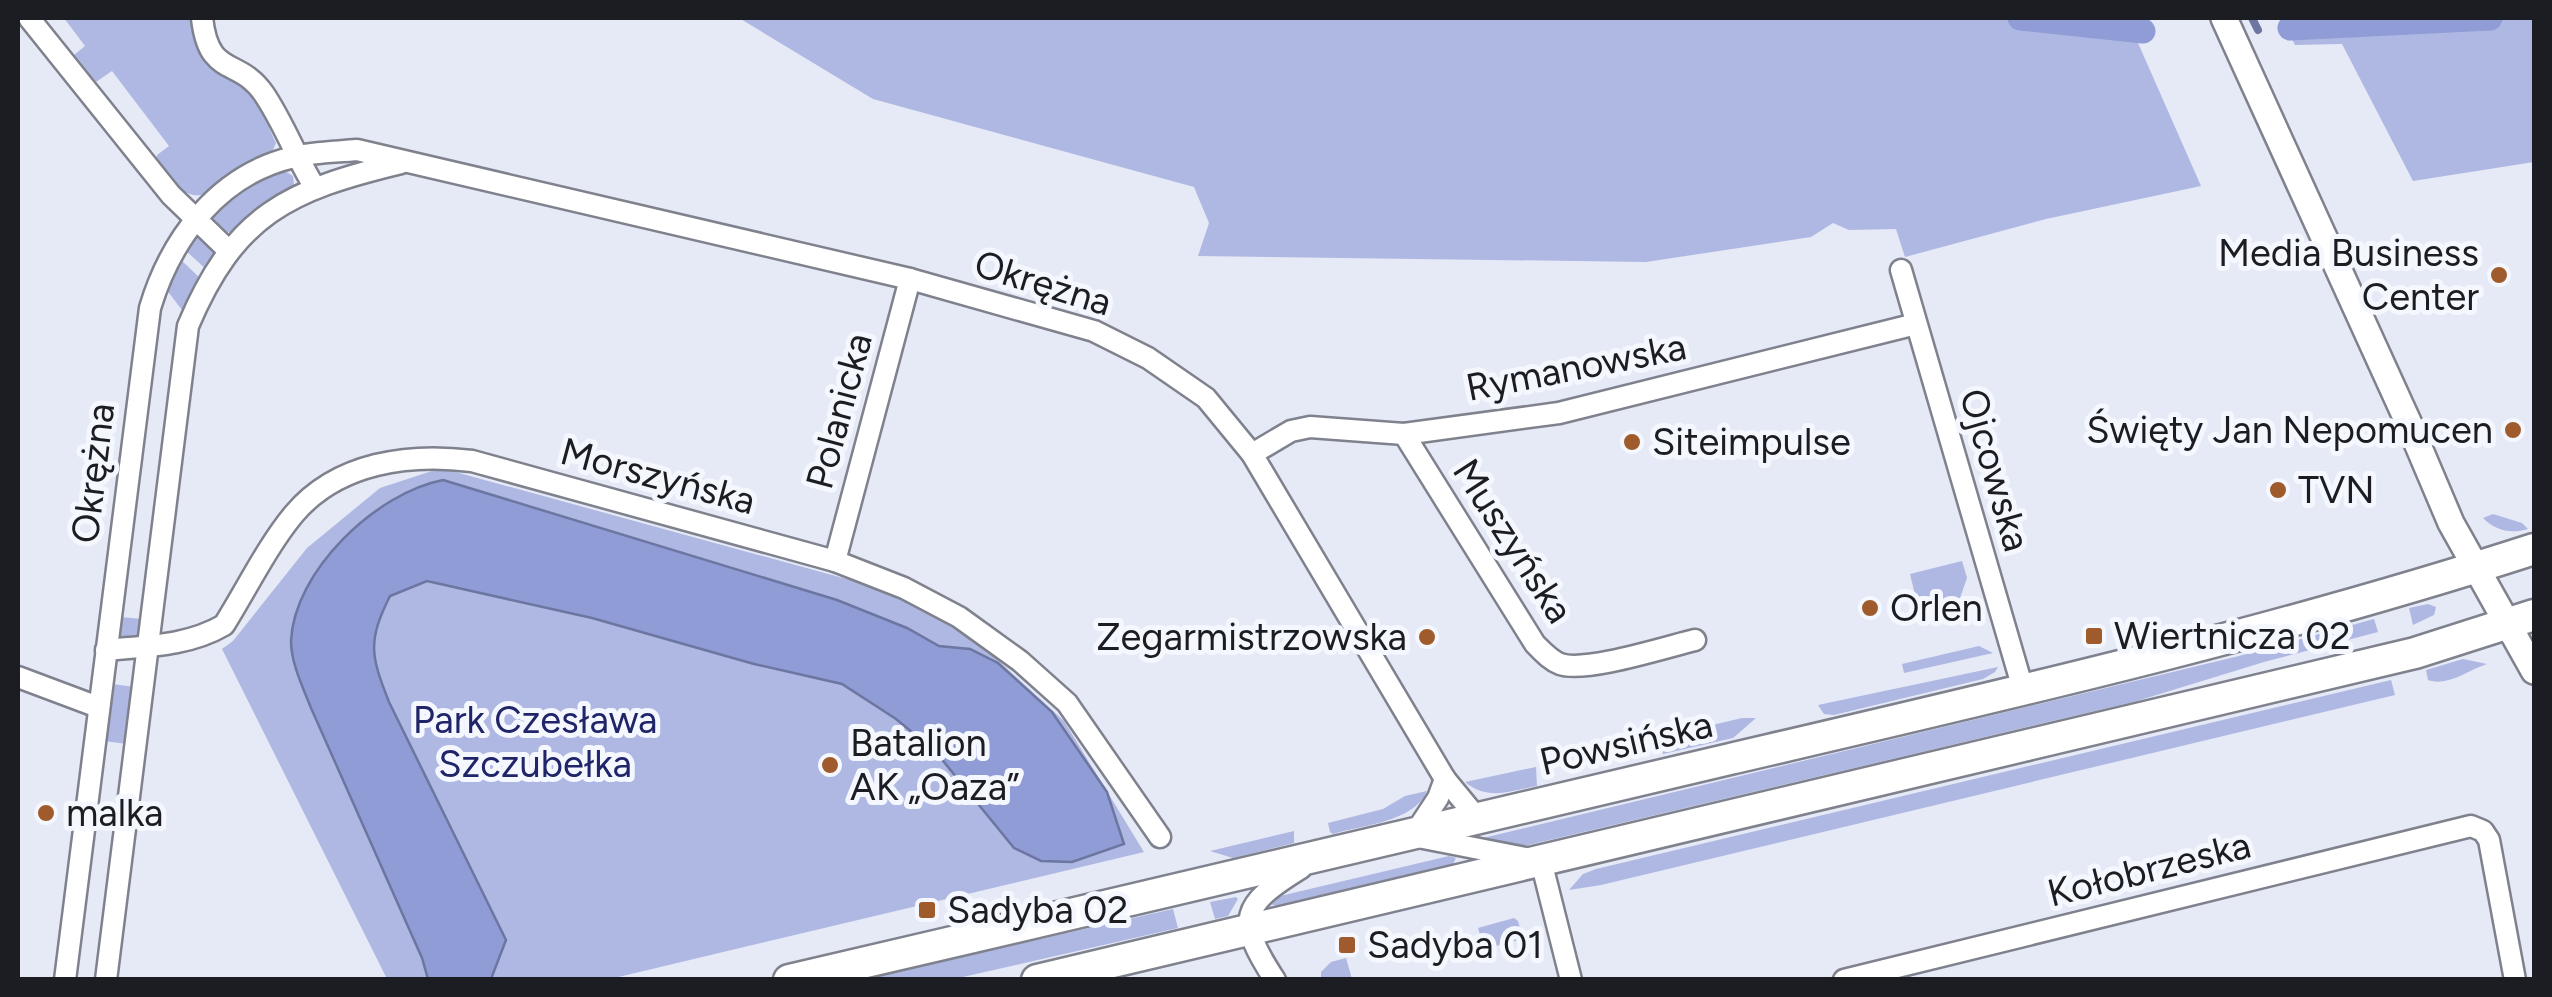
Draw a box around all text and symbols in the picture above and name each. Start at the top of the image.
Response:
place label: Media Business Center [2218,230,2479,320]
street label: Okrężna [969,240,1117,326]
marker: Media Business Center [2488,264,2510,286]
street label: Rymanowska [1462,323,1690,411]
street label: Polanicka [796,328,882,494]
street label: Ojcowska [1950,384,2040,556]
street label: Okrężna [62,400,124,546]
place label: Święty Jan Nepomucen [2086,407,2493,453]
place label: Siteimpulse [1652,419,1851,465]
marker: Święty Jan Nepomucen [2502,419,2524,441]
street label: Morszyńska [556,428,760,524]
marker: Siteimpulse [1621,431,1643,453]
street label: Muszyńska [1443,450,1583,632]
place label: TVN [2298,467,2375,513]
marker: TVN [2267,479,2289,501]
place label: Orlen [1890,585,1983,631]
marker: Orlen [1859,597,1881,619]
place label: Wiertnicza 02 [2114,613,2351,659]
place label: Zegarmistrzowska [1096,614,1407,660]
marker: Wiertnicza 02 [2083,625,2105,647]
marker: Zegarmistrzowska [1416,626,1438,648]
park label: Park Czesława Szczubełka [413,697,657,787]
street label: Powsińska [1535,701,1717,785]
place label: Batalion AK „Oaza” [850,720,1020,810]
marker: Batalion AK „Oaza” [819,754,841,776]
place label: malka [66,790,163,836]
marker: malka [35,802,57,824]
street label: Kołobrzeska [2043,822,2255,916]
place label: Sadyba 02 [947,887,1129,933]
marker: Sadyba 02 [916,899,938,921]
place label: Sadyba 01 [1367,922,1543,968]
marker: Sadyba 01 [1336,934,1358,956]

